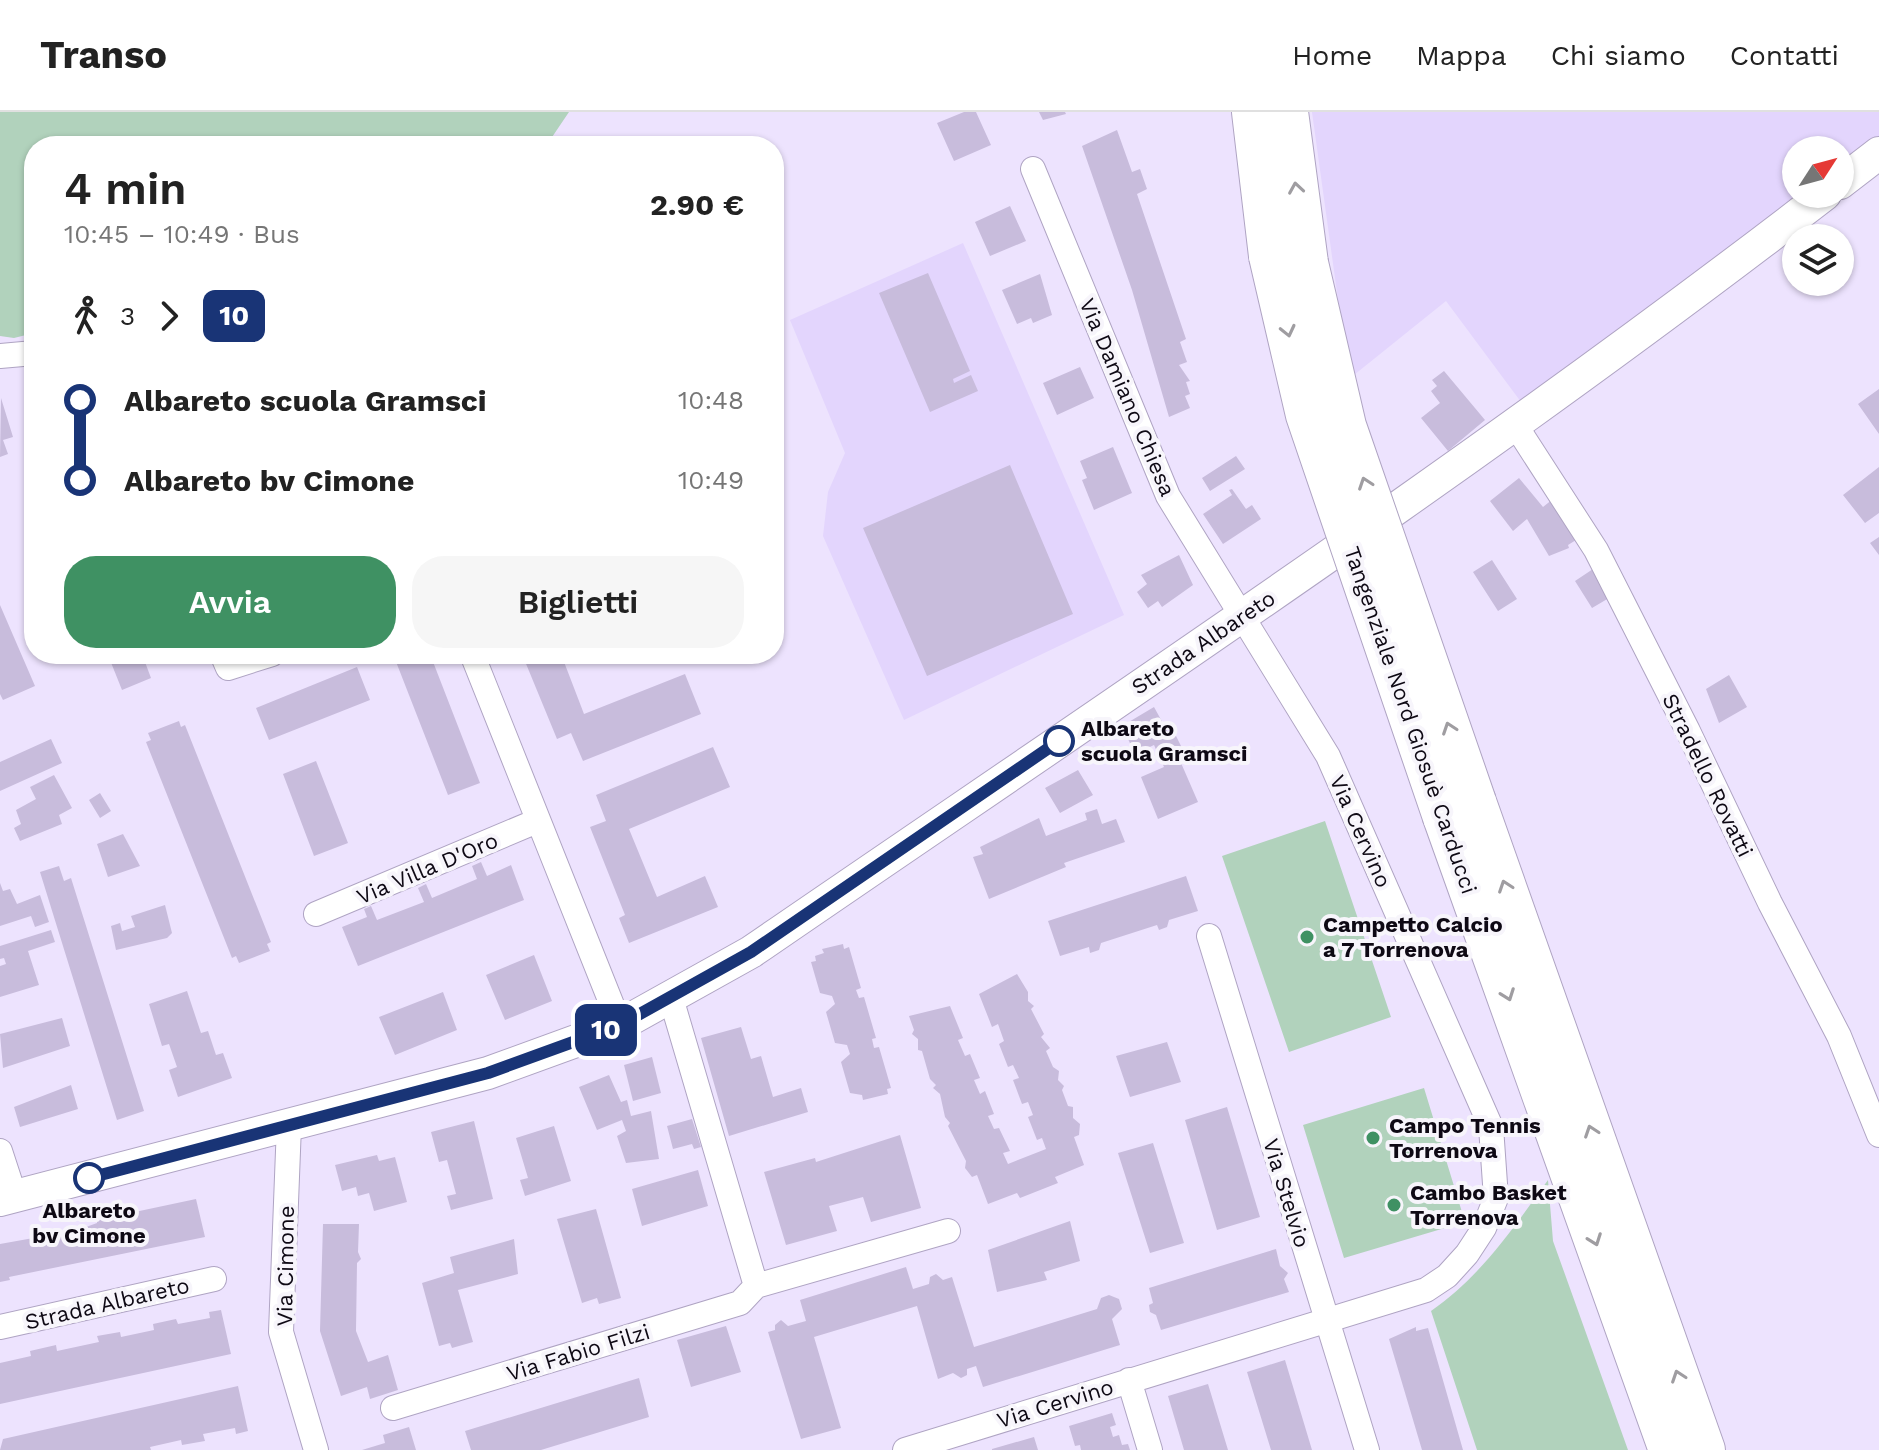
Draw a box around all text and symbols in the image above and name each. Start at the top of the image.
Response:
text: Transo [40,33,167,77]
text: Home [1292,39,1372,72]
text: Mappa [1416,39,1507,72]
text: Chi siamo [1551,39,1686,72]
text: Contatti [1730,39,1839,72]
north arrow [1782,136,1854,208]
map controls [1782,136,1854,296]
text: 4 min [64,163,187,215]
one-way arrow [1288,181,1305,194]
text: 2.90 € [650,187,744,222]
text: 10:45 – 10:49 · Bus [64,219,300,249]
button: layers [1782,224,1854,296]
icon: walk [64,294,108,338]
icon: forward [147,294,191,338]
street label: Via Damiano Chiesa [1074,294,1181,500]
text: 10 [219,299,249,332]
text: 3 [120,301,135,331]
one-way arrow [1278,324,1295,338]
text: Albareto scuola Gramsci [124,383,487,418]
text: 10:48 [678,385,744,415]
text: Albareto bv Cimone [124,463,414,498]
text: 10:49 [678,465,744,495]
one-way arrow [1358,476,1374,490]
street label: Tangenziale Nord Giosuè Carducci [1339,543,1482,897]
button: Avvia [64,556,396,648]
button: Biglietti [412,556,744,648]
street label: Strada Albareto [1127,585,1280,700]
street label: Stradello Rovatti [1657,689,1758,861]
place label: Albareto scuola Gramsci [1081,716,1247,766]
one-way arrow [1443,722,1459,736]
marker: Albareto scuola Gramsci [1044,726,1074,756]
street label: Via Cervino [1325,771,1396,891]
street label: Via Villa D'Oro [353,827,502,909]
one-way arrow [1498,880,1514,894]
place label: Campetto Calcio a 7 Torrenova [1323,912,1503,962]
marker: Campetto Calcio a 7 Torrenova [1298,928,1316,946]
one-way arrow [1498,988,1514,1002]
line badge: 10 [570,1004,642,1056]
text: 10 [591,1013,621,1046]
place label: Campo Tennis Torrenova [1389,1113,1541,1163]
one-way arrow [1585,1125,1601,1139]
marker: Campo Tennis Torrenova [1364,1129,1382,1147]
street label: Via Stelvio [1258,1136,1315,1251]
marker: Albareto bv Cimone [74,1163,104,1193]
place label: Cambo Basket Torrenova [1410,1180,1567,1230]
marker: Cambo Basket Torrenova [1385,1196,1403,1214]
place label: Albareto bv Cimone [32,1198,146,1248]
street label: Via Cimone [272,1205,299,1327]
one-way arrow [1585,1233,1602,1247]
street label: Strada Albareto [23,1272,192,1335]
street label: Via Fabio Filzi [504,1319,653,1386]
one-way arrow [1671,1370,1688,1384]
street label: Via Cervino [994,1374,1116,1433]

